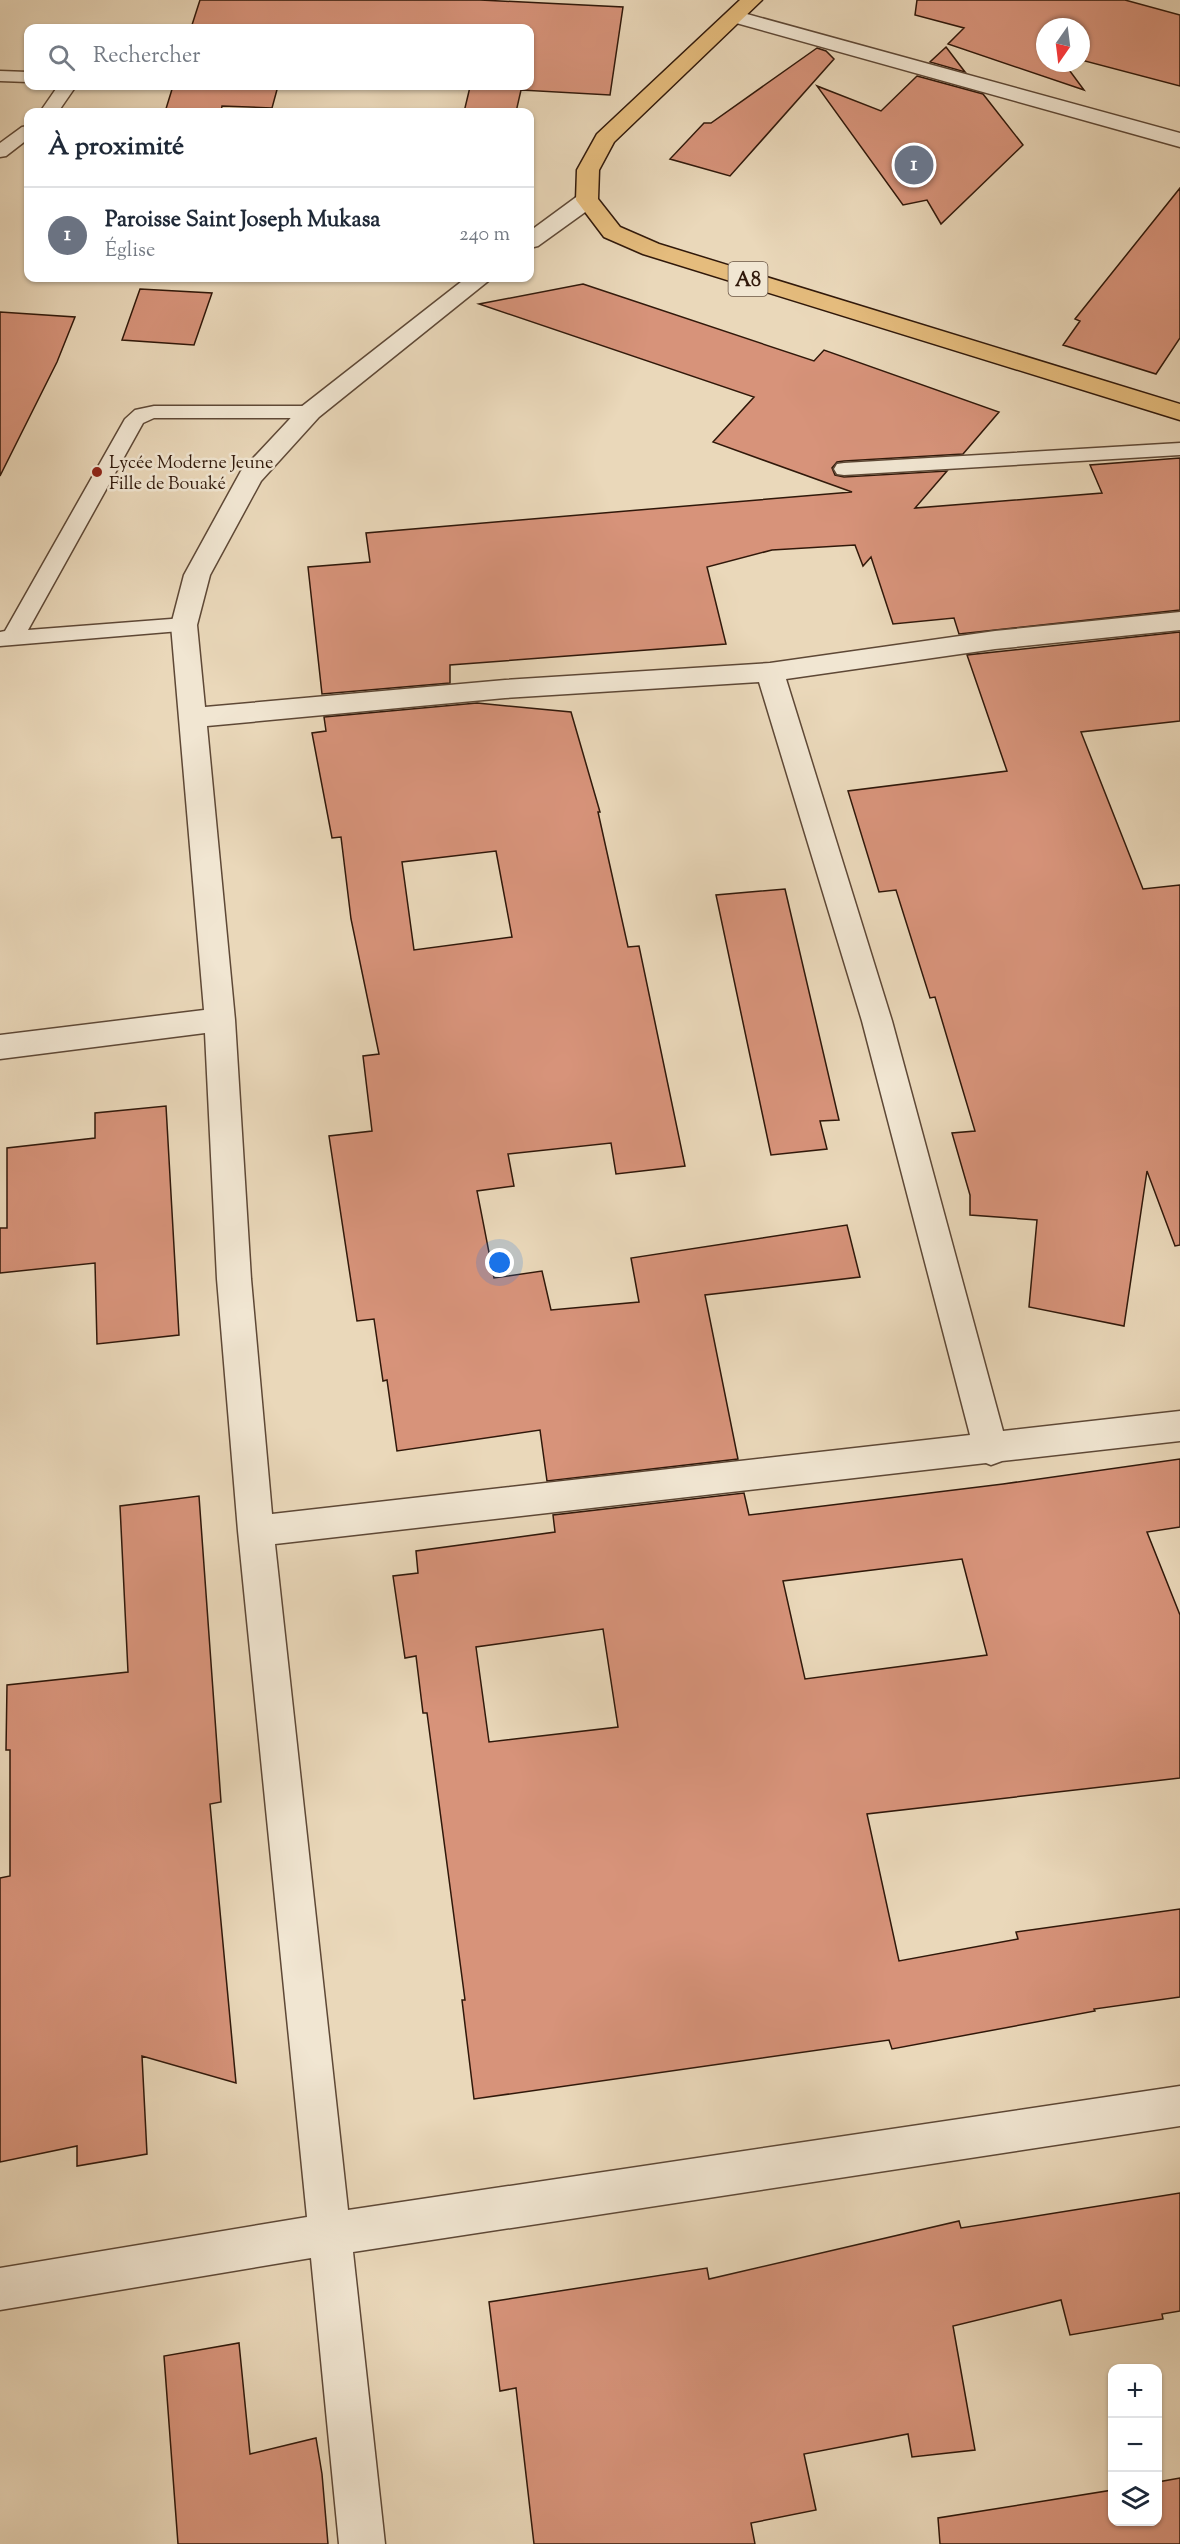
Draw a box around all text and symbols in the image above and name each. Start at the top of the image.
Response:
north arrow [1036,18,1090,72]
search box [24,24,534,90]
icon: search [45,41,78,74]
text: Rechercher [93,41,200,73]
text: À proximité [48,129,184,166]
pin: 1 [894,142,934,188]
text: Paroisse Saint Joseph Mukasa [105,205,380,237]
text: 1 [64,221,71,250]
text: 240 m [459,221,510,250]
text: Église [105,237,155,266]
road number: A8 [728,262,768,296]
place label: Lycée Moderne Jeune Fille de Bouaké [109,451,273,498]
marker: Lycée Moderne Jeune Fille de Bouaké [90,465,104,479]
your location [485,1248,514,1277]
map controls [1108,2364,1162,2526]
button: + [1108,2364,1162,2418]
button: − [1108,2418,1162,2472]
button: layers [1108,2472,1162,2526]

